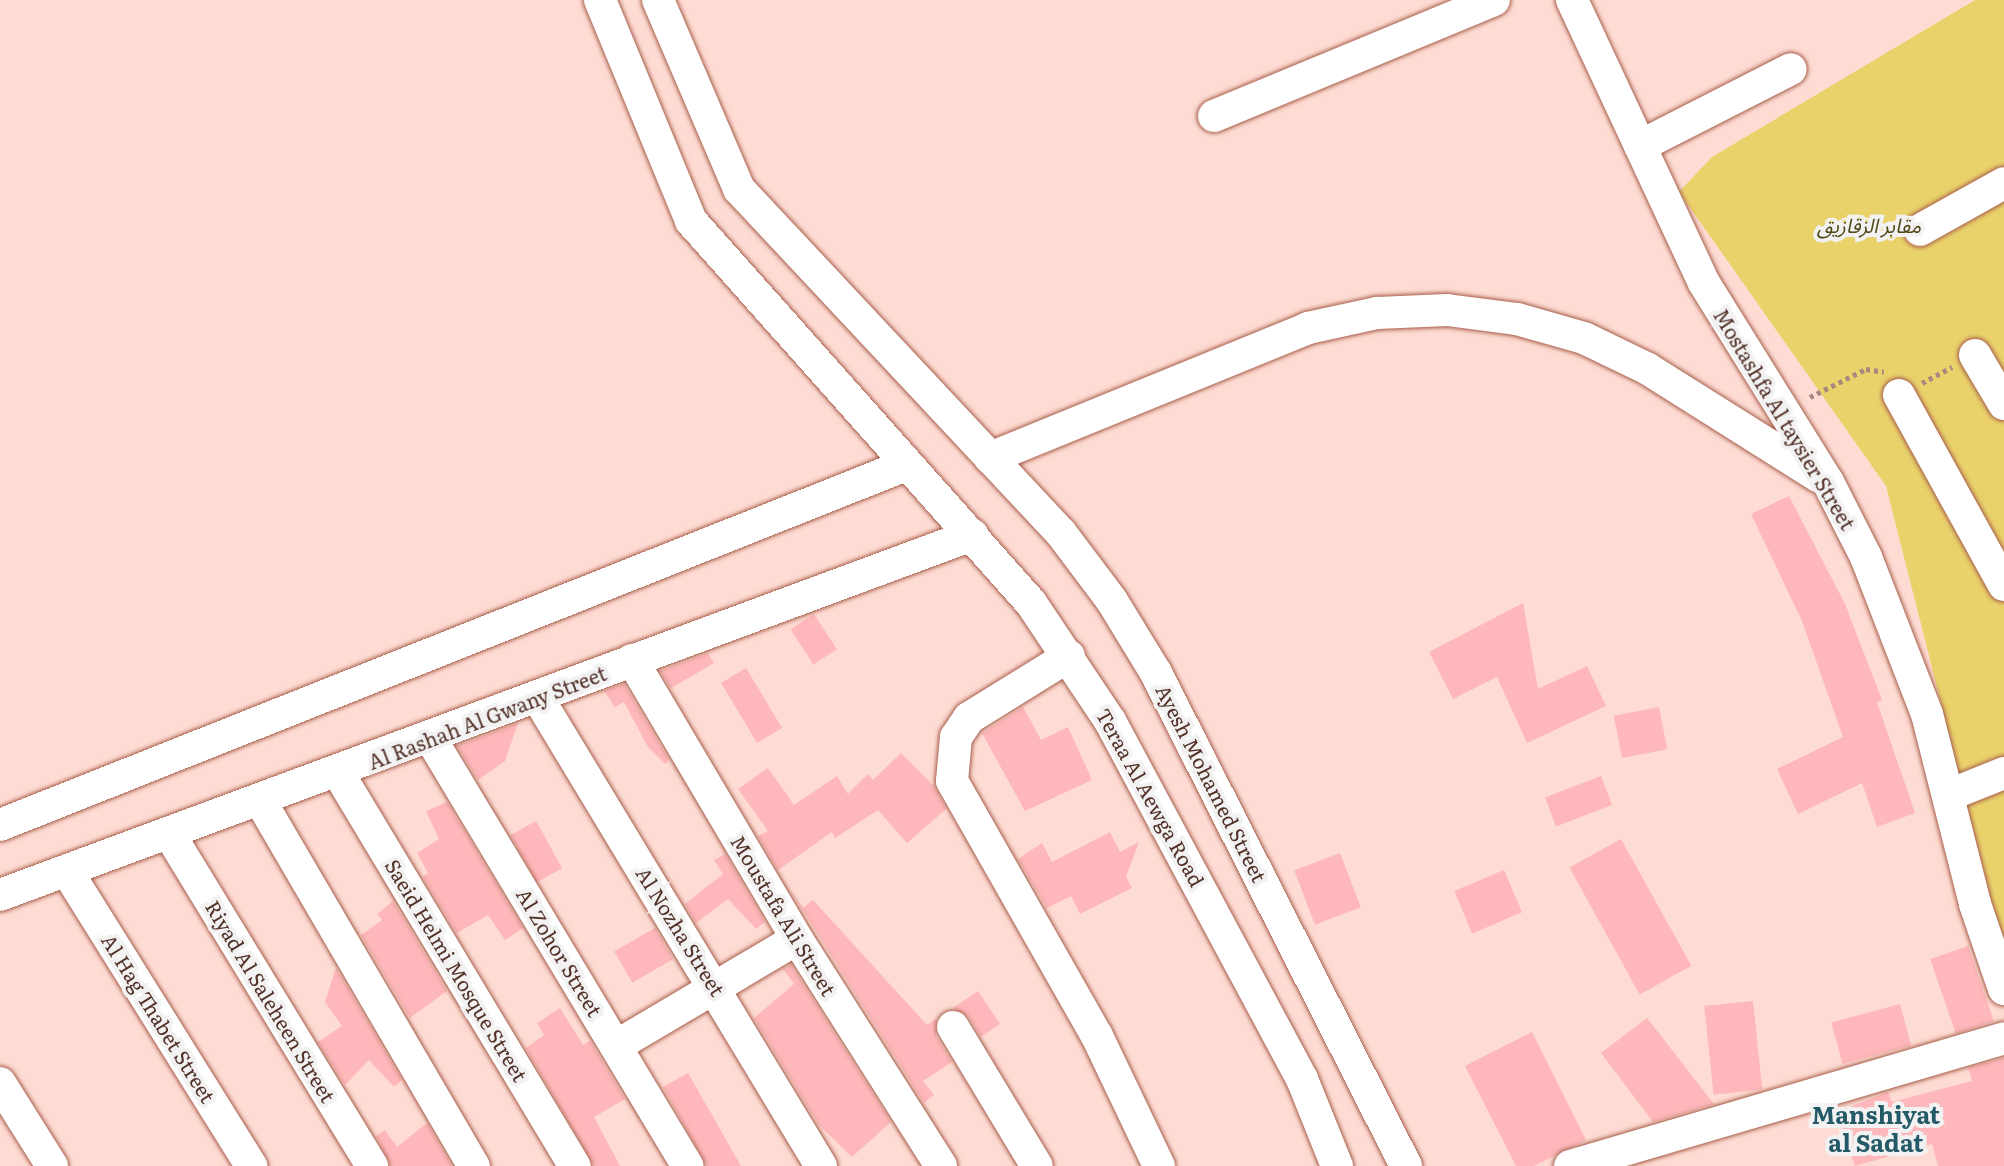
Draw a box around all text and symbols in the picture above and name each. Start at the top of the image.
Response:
park label: مقابر الزقازيق [1817,212,1921,236]
street label: Mostashfa Al taysier Street [1709,304,1861,534]
street label: Al Rashah Al Gwany Street [364,660,610,774]
street label: Ayesh Mohamed Street [1152,680,1272,886]
street label: Teraa Al Aewga Road [1092,704,1210,890]
street label: Moustafa Ali Street [727,830,841,1000]
street label: Saeid Helmi Mosque Street [381,854,533,1086]
street label: Al Nozha Street [632,862,730,1000]
street label: Al Zohor Street [512,884,608,1020]
street label: Riyad Al Saleheen Street [201,896,341,1106]
street label: Al Hag Thabet Street [97,929,221,1107]
district label: Manshiyat al Sadat [1812,1100,1940,1156]

